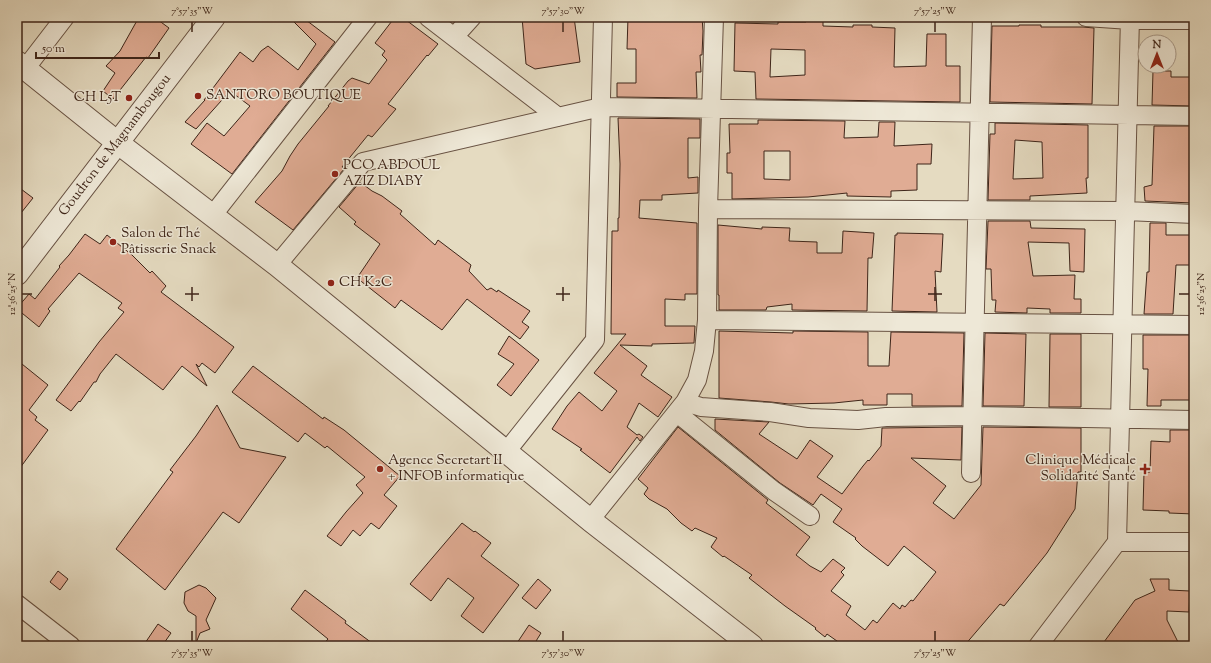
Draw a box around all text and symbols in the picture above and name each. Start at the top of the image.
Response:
text: 7°57'35"W [171,4,213,19]
text: 7°57'30"W [541,4,585,19]
text: 7°57'25"W [914,4,956,19]
scale bar [36,34,159,60]
north arrow [1137,34,1177,74]
text: N [1152,37,1162,53]
text: 50 m [41,40,65,58]
street label: Goudron de Magnambougou [55,70,177,221]
place label: SANTORO BOUTIQUE [206,86,362,106]
place label: CH L5T [74,88,121,108]
marker: SANTORO BOUTIQUE [193,91,203,101]
marker: CH L5T [124,93,134,103]
place label: PCO ABDOUL AZIZ DIABY [343,156,441,192]
marker: PCO ABDOUL AZIZ DIABY [330,169,340,179]
place label: Salon de Thé Pâtisserie Snack [121,224,217,260]
marker: Salon de Thé Pâtisserie Snack [108,237,118,247]
text: 12°36'25"N [5,273,20,315]
place label: CH K2C [339,273,392,293]
text: 12°36'25"N [1194,273,1209,315]
marker: CH K2C [326,278,336,288]
place label: Agence Secretart II + INFOB informatique [388,451,524,487]
place label: Clinique Médicale Solidarité Santé [1025,451,1136,487]
marker: Clinique Médicale Solidarité Santé [1139,463,1151,475]
marker: Agence Secretart II + INFOB informatique [375,464,385,474]
text: 7°57'35"W [171,646,213,661]
text: 7°57'30"W [541,646,585,661]
text: 7°57'25"W [914,646,956,661]

